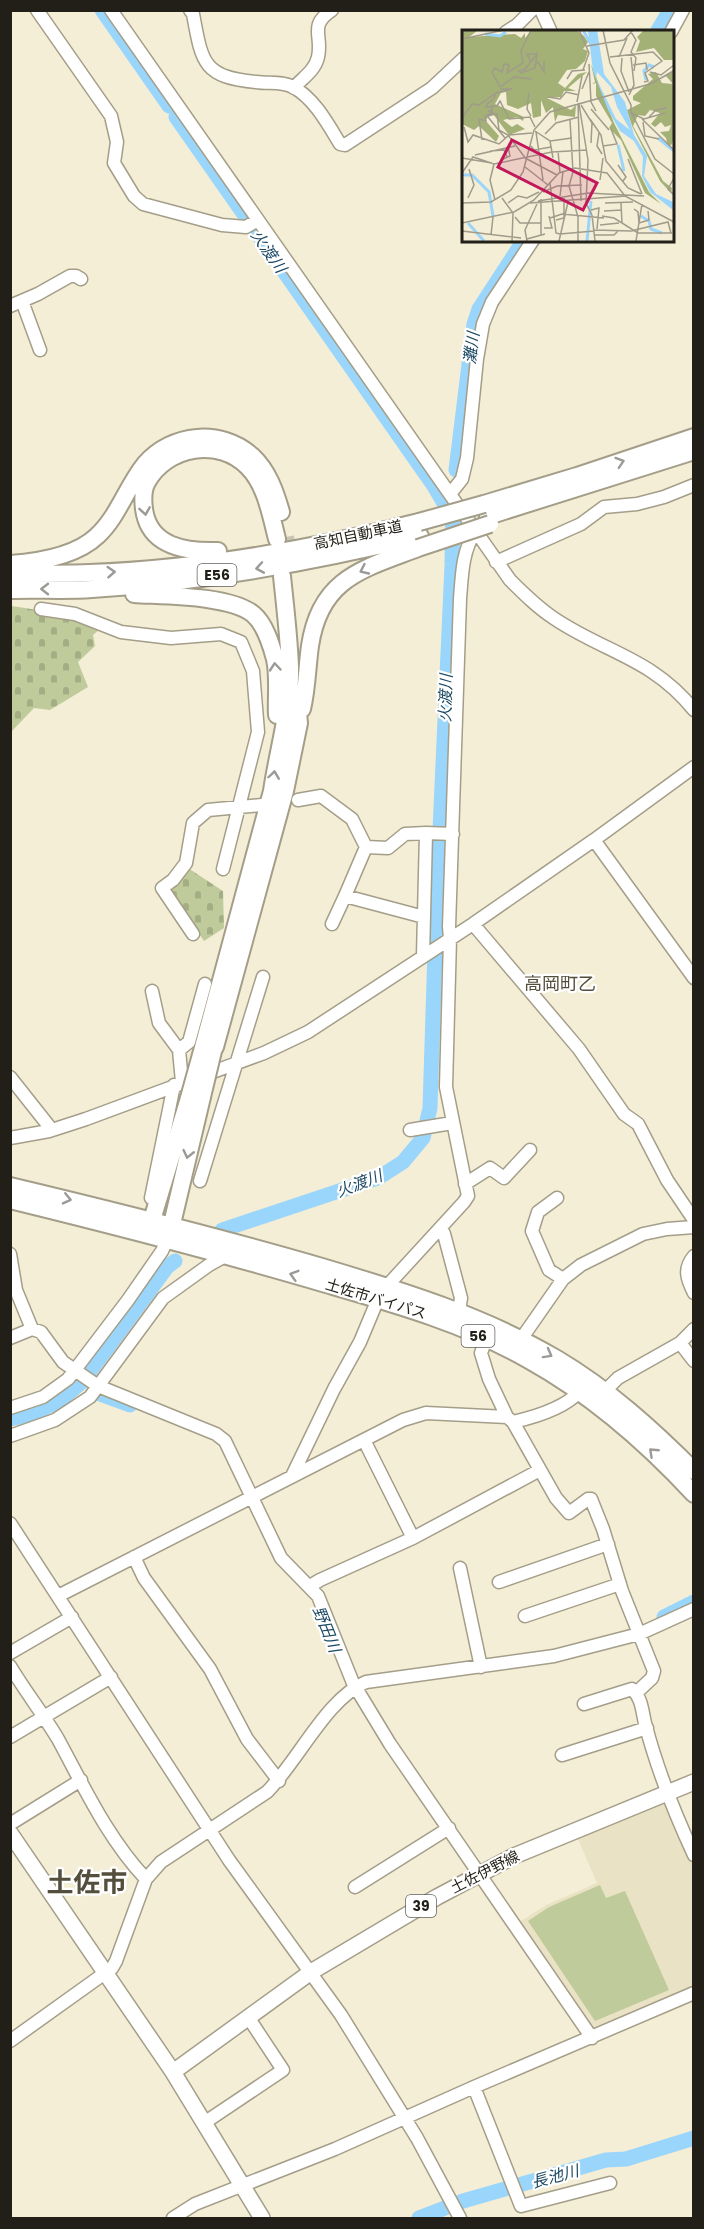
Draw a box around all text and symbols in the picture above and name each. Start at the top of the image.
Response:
inset map [462,30,674,242]
water label: 火渡川 [245,225,293,279]
water label: 灘川 [458,329,485,365]
one-way arrow [614,456,625,469]
one-way arrow [138,506,151,516]
street label: 高知自動車道 [312,515,404,554]
one-way arrow [255,562,265,574]
one-way arrow [359,562,370,574]
road number: E56 [198,564,236,586]
one-way arrow [106,565,115,578]
one-way arrow [41,583,50,596]
one-way arrow [269,662,282,672]
water label: 火渡川 [433,672,458,722]
one-way arrow [268,770,280,780]
district label: 高岡町乙 [524,971,596,996]
one-way arrow [183,1149,196,1159]
water label: 火渡川 [333,1163,388,1203]
one-way arrow [62,1192,72,1205]
one-way arrow [289,1270,300,1282]
street label: 土佐市バイパス [323,1273,429,1324]
road number: 56 [462,1325,494,1347]
one-way arrow [541,1347,552,1358]
one-way arrow [649,1448,659,1459]
water label: 野田川 [307,1603,347,1658]
street label: 土佐伊野線 [447,1845,523,1898]
district label: 土佐市 [47,1864,128,1901]
road number: 39 [406,1895,436,1917]
water label: 長池川 [529,2159,583,2194]

